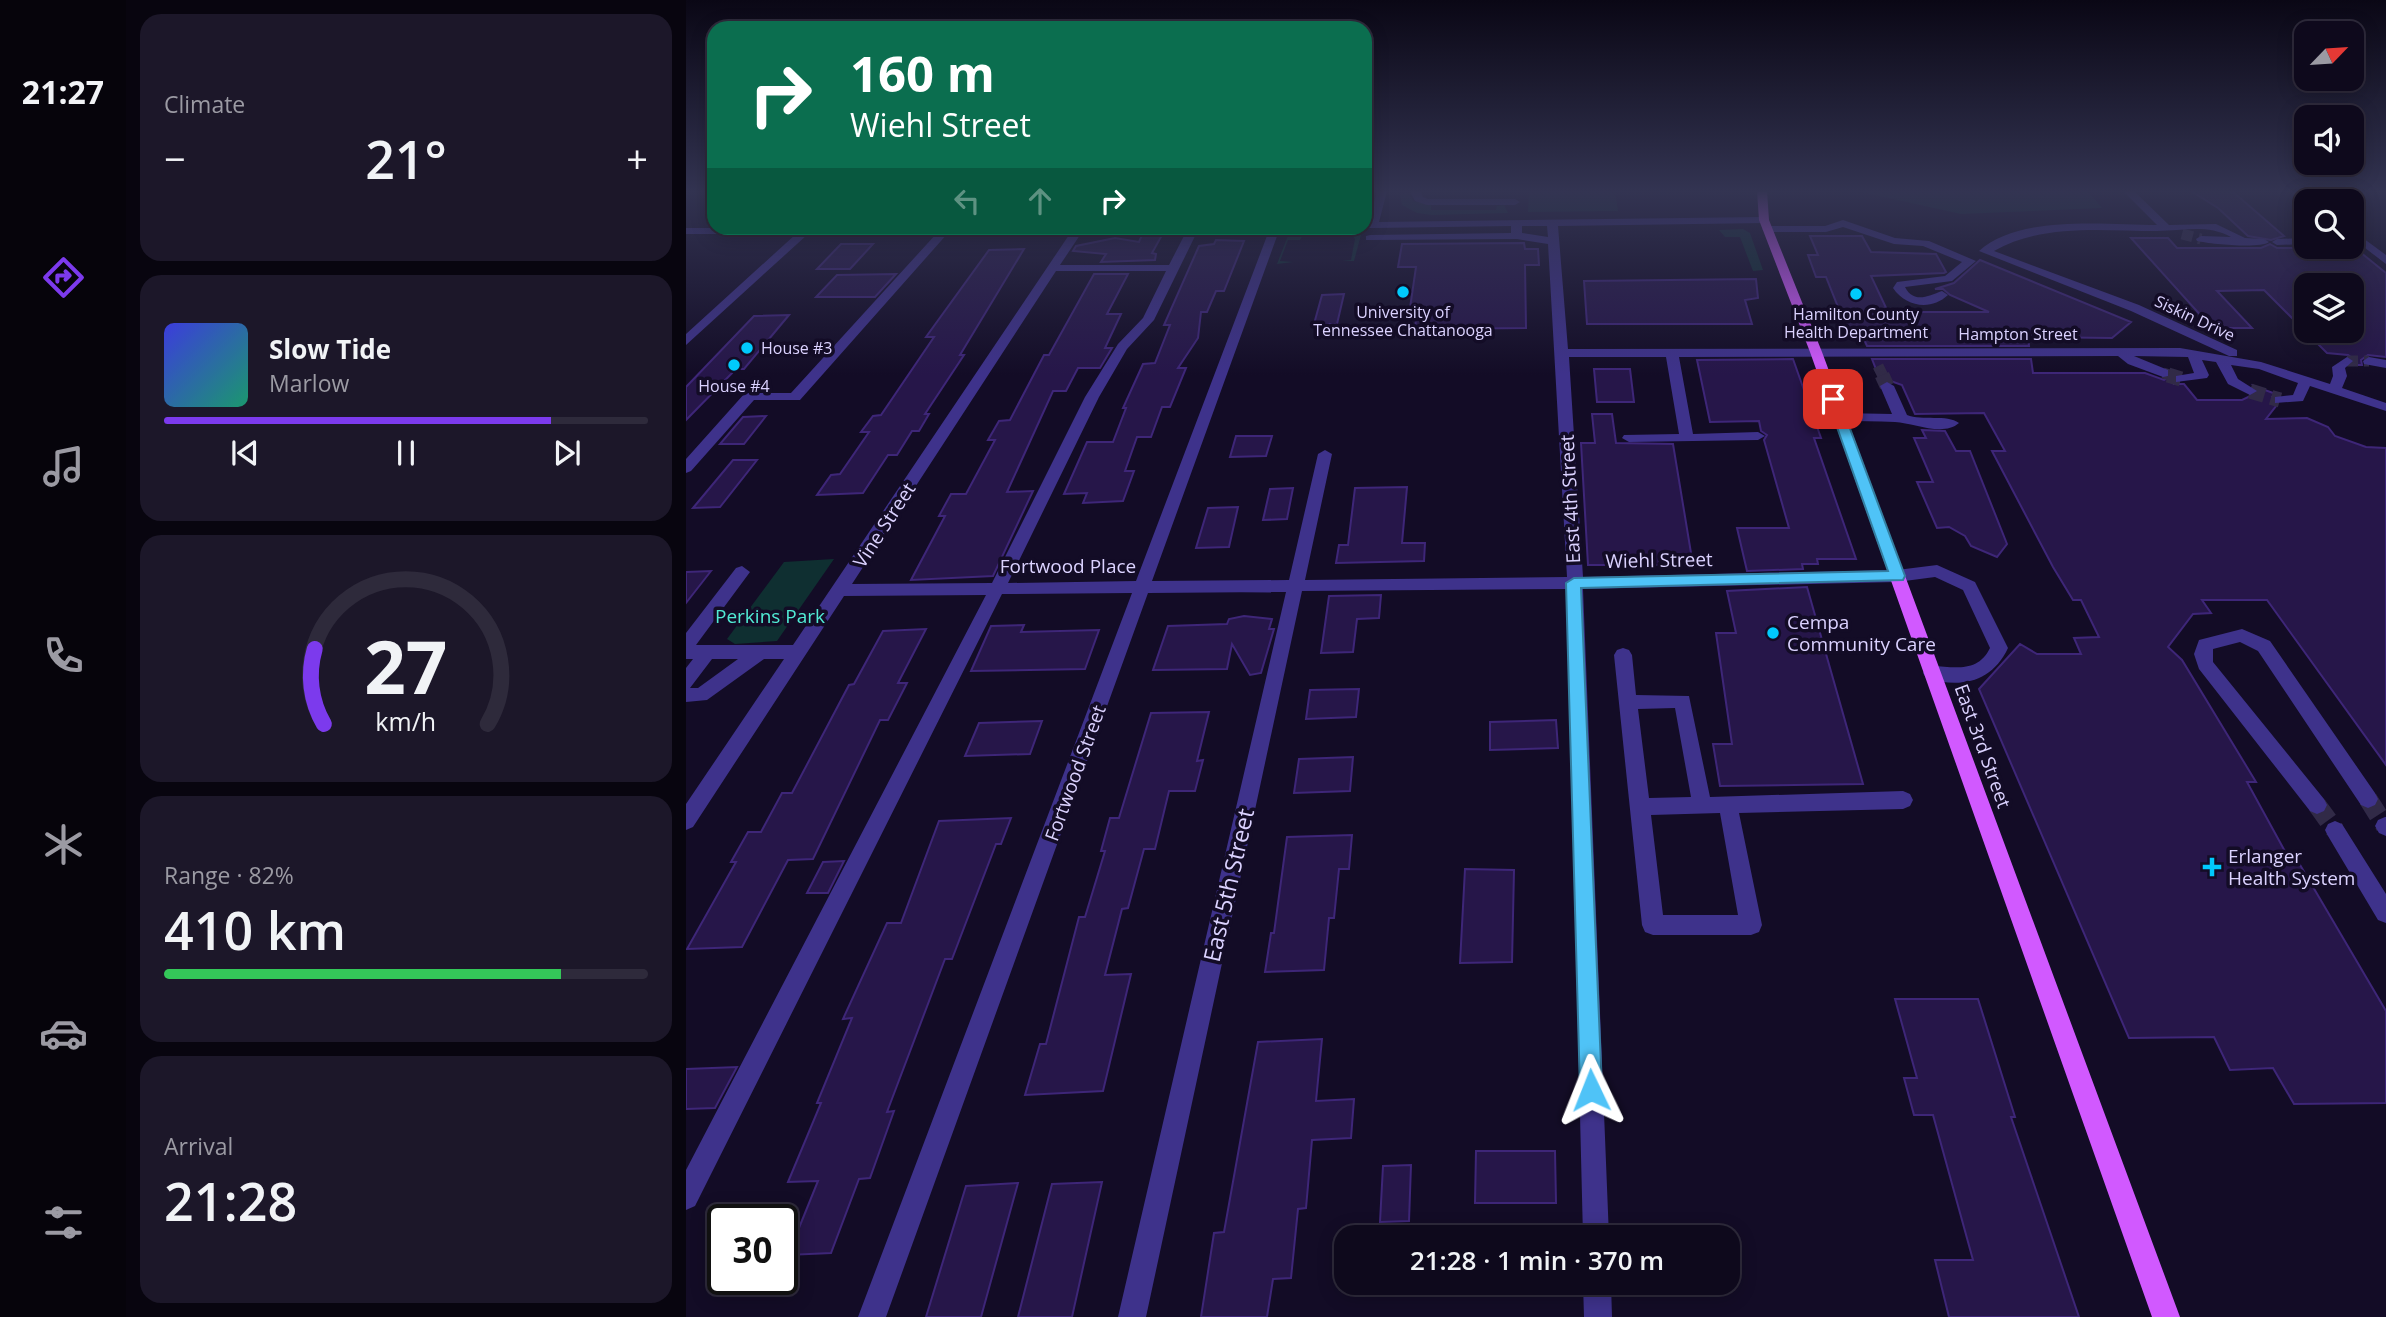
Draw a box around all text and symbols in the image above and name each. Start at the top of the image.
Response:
north arrow [2294,21,2364,91]
map controls [2294,21,2364,343]
text: 160 m [850,40,995,106]
icon: right [735,49,826,140]
text: 21:27 [22,70,104,113]
text: Climate [164,88,245,120]
text: Wiehl Street [850,103,1031,146]
button: sound [2294,105,2364,175]
text: 21° [365,123,447,194]
text: − [164,132,186,184]
text: + [626,132,648,184]
icon: left [948,182,986,220]
icon: ahead [1021,182,1059,220]
icon: right [1094,182,1132,220]
button: search [2294,189,2364,259]
icon: directions [39,253,88,302]
button: layers [2294,273,2364,343]
marker: University of Tennessee Chattanooga [1395,284,1411,300]
marker: Hamilton County Health Department [1848,286,1864,302]
street label: Siskin Drive [2151,290,2239,346]
place label: University of Tennessee Chattanooga [1313,301,1493,341]
place label: Hamilton County Health Department [1784,303,1928,343]
street label: Hampton Street [1958,323,2078,345]
text: Slow Tide [269,331,391,367]
place label: House #3 [761,337,832,359]
marker: House #3 [739,340,755,356]
marker: House #4 [726,357,742,373]
text: Marlow [269,367,349,399]
pin [1803,369,1863,429]
place label: House #4 [698,375,770,397]
icon: arrive [1814,380,1852,418]
icon: previous [226,434,264,472]
icon: pause [387,434,425,472]
icon: next [548,434,586,472]
street label: East 4th Street [1554,434,1586,564]
icon: music [39,442,88,491]
street label: Vine Street [847,477,921,573]
street label: Wiehl Street [1605,546,1713,574]
street label: Fortwood Place [1000,553,1136,579]
park label: Perkins Park [715,603,825,629]
place label: Cempa Community Care [1787,609,1936,657]
text: 27 [364,617,448,716]
marker: Cempa Community Care [1765,625,1781,641]
icon: phone [39,631,88,680]
street label: East 3rd Street [1949,680,2018,812]
street label: Fortwood Street [1038,701,1112,845]
text: km/h [376,704,436,738]
street label: East 5th Street [1195,805,1261,965]
icon: climate [39,820,88,869]
place label: Erlanger Health System [2228,843,2355,891]
marker: Erlanger Health System [2202,857,2222,877]
text: Range · 82% [164,859,294,891]
text: 410 km [164,894,346,965]
icon: car [39,1009,88,1058]
position arrow [1554,1053,1628,1127]
text: Arrival [164,1130,233,1162]
text: 21:28 [164,1165,297,1236]
icon: filters [39,1198,88,1247]
speed limit sign: 30 [707,1204,798,1295]
text: 21:28 · 1 min · 370 m [1410,1242,1664,1278]

